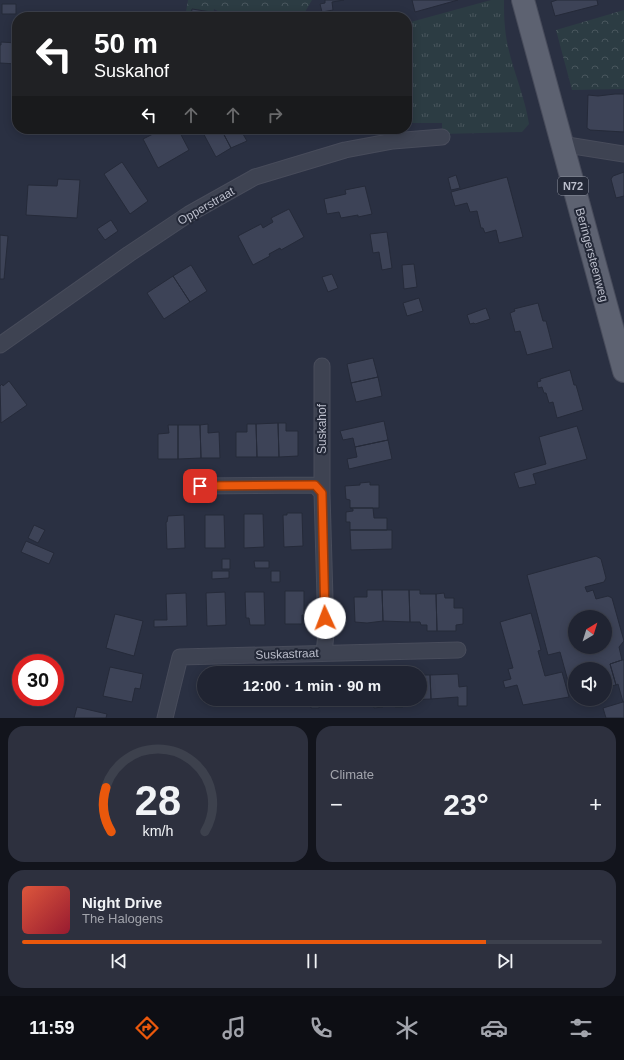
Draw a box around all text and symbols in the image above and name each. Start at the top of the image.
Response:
icon: left [28,28,80,80]
text: 50 m [94,28,158,59]
text: Suskahof [94,61,169,81]
icon: left [138,104,160,126]
icon: ahead [180,104,202,126]
icon: ahead [222,104,244,126]
icon: right [264,104,286,126]
road number: N72 [558,177,588,195]
street label: Opperstraat [175,184,238,228]
street label: Beringersteenweg [573,206,611,304]
street label: Suskahof [315,403,329,454]
pin [183,469,217,503]
icon: arrive [189,475,211,497]
position arrow [304,597,346,639]
north arrow [568,610,612,654]
map controls [568,610,612,706]
street label: Suskastraat [255,646,320,662]
speed limit sign: 30 [12,654,64,706]
button: sound [568,662,612,706]
text: 12:00 · 1 min · 90 m [243,677,381,694]
text: Climate [330,767,374,782]
text: 28 [135,777,181,824]
text: 23° [443,788,489,821]
text: − [330,792,343,817]
text: + [589,792,602,817]
text: km/h [143,823,174,839]
text: Night Drive [82,894,162,911]
text: The Halogens [82,911,163,926]
icon: previous [108,950,130,972]
icon: pause [301,950,323,972]
icon: next [494,950,516,972]
icon: directions [133,1014,161,1042]
icon: music [220,1014,248,1042]
icon: phone [307,1014,335,1042]
icon: climate [393,1014,421,1042]
icon: car [480,1014,508,1042]
icon: filters [567,1014,595,1042]
text: 11:59 [29,1018,74,1038]

